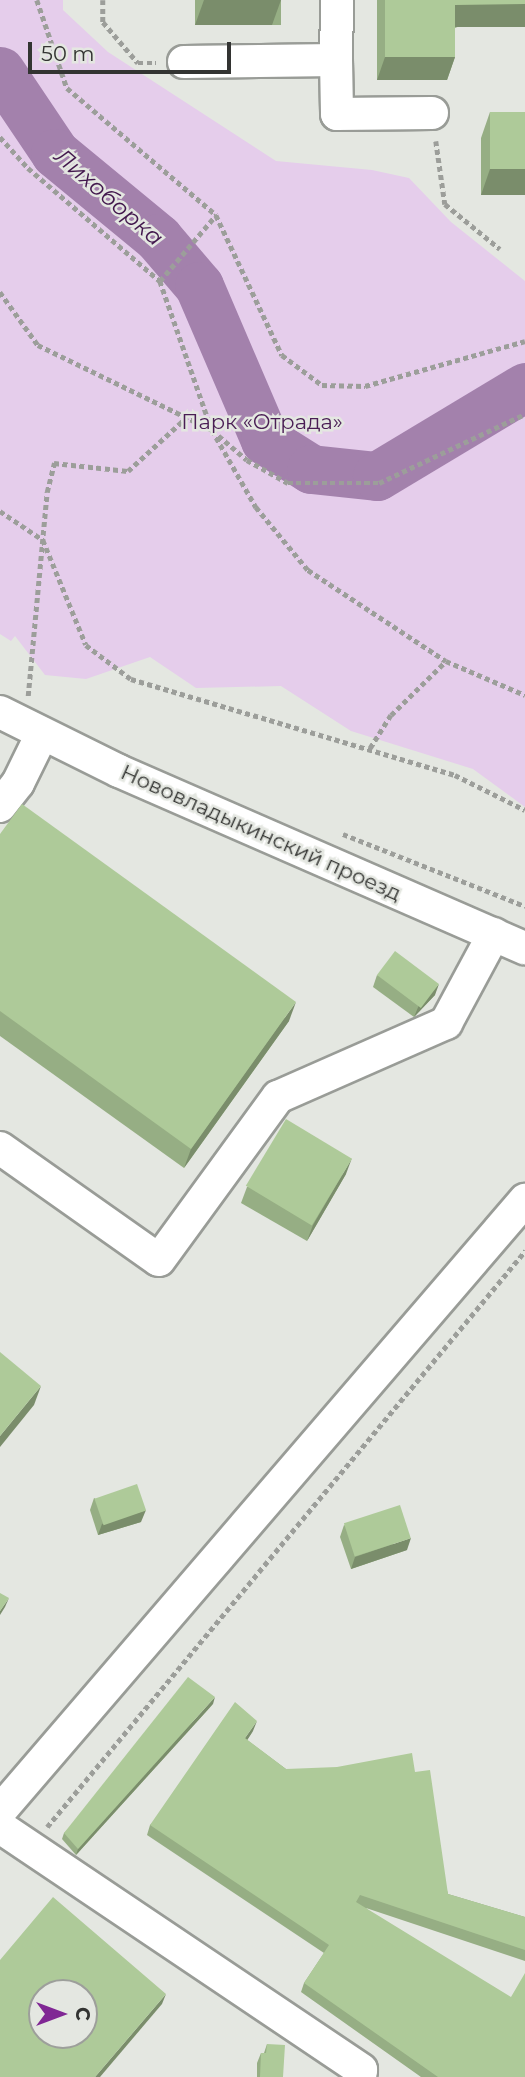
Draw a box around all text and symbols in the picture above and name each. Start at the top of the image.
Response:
scale bar [32,28,234,72]
text: 50 m [41,41,95,66]
water label: Лихоборка [49,142,169,252]
park label: Парк «Отрада» [181,409,343,435]
street label: Нововладыкинский проезд [117,760,405,906]
north arrow [28,1979,98,2049]
text: С [71,2007,94,2021]

